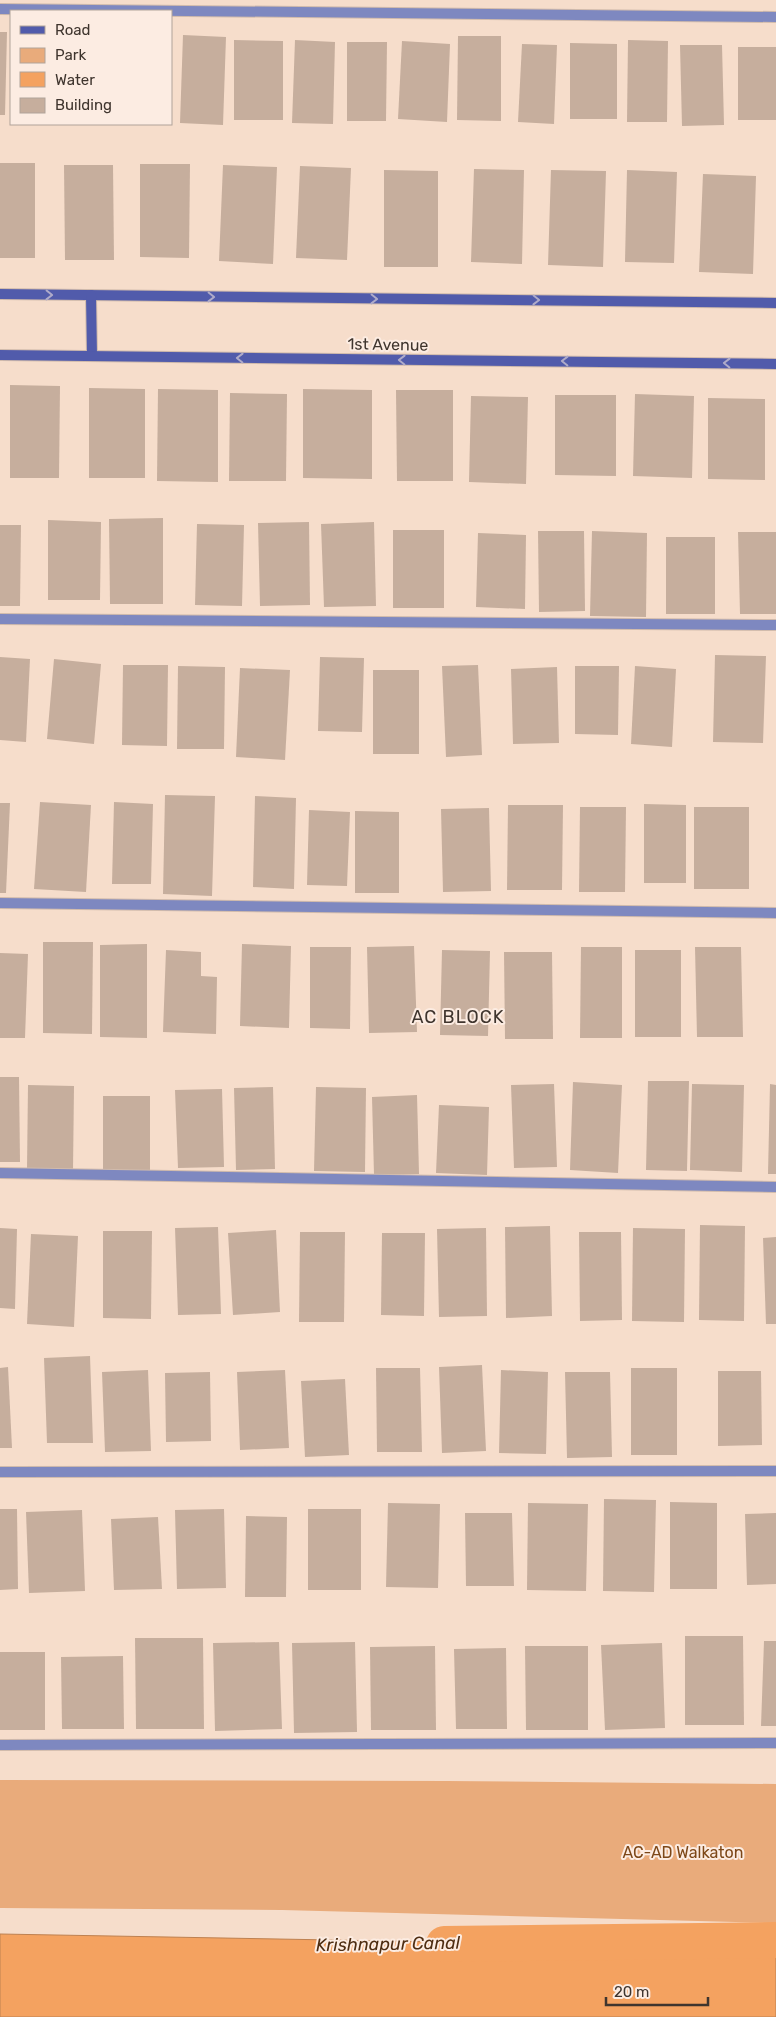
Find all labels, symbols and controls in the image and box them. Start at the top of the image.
legend [10,10,172,125]
text: Road [55,21,91,39]
text: Park [55,46,86,64]
text: Water [55,71,95,89]
text: Building [55,96,112,114]
one-way arrow [45,290,53,300]
one-way arrow [208,292,215,302]
one-way arrow [370,294,378,304]
one-way arrow [532,295,540,305]
street label: 1st Avenue [347,334,429,355]
one-way arrow [236,353,244,363]
one-way arrow [398,354,406,365]
one-way arrow [561,356,568,366]
one-way arrow [723,358,731,368]
district label: AC BLOCK [411,1006,505,1028]
park label: AC-AD Walkaton [623,1843,743,1862]
water label: Krishnapur Canal [316,1932,461,1956]
scale bar [606,1974,708,2006]
text: 20 m [614,1983,649,2001]

